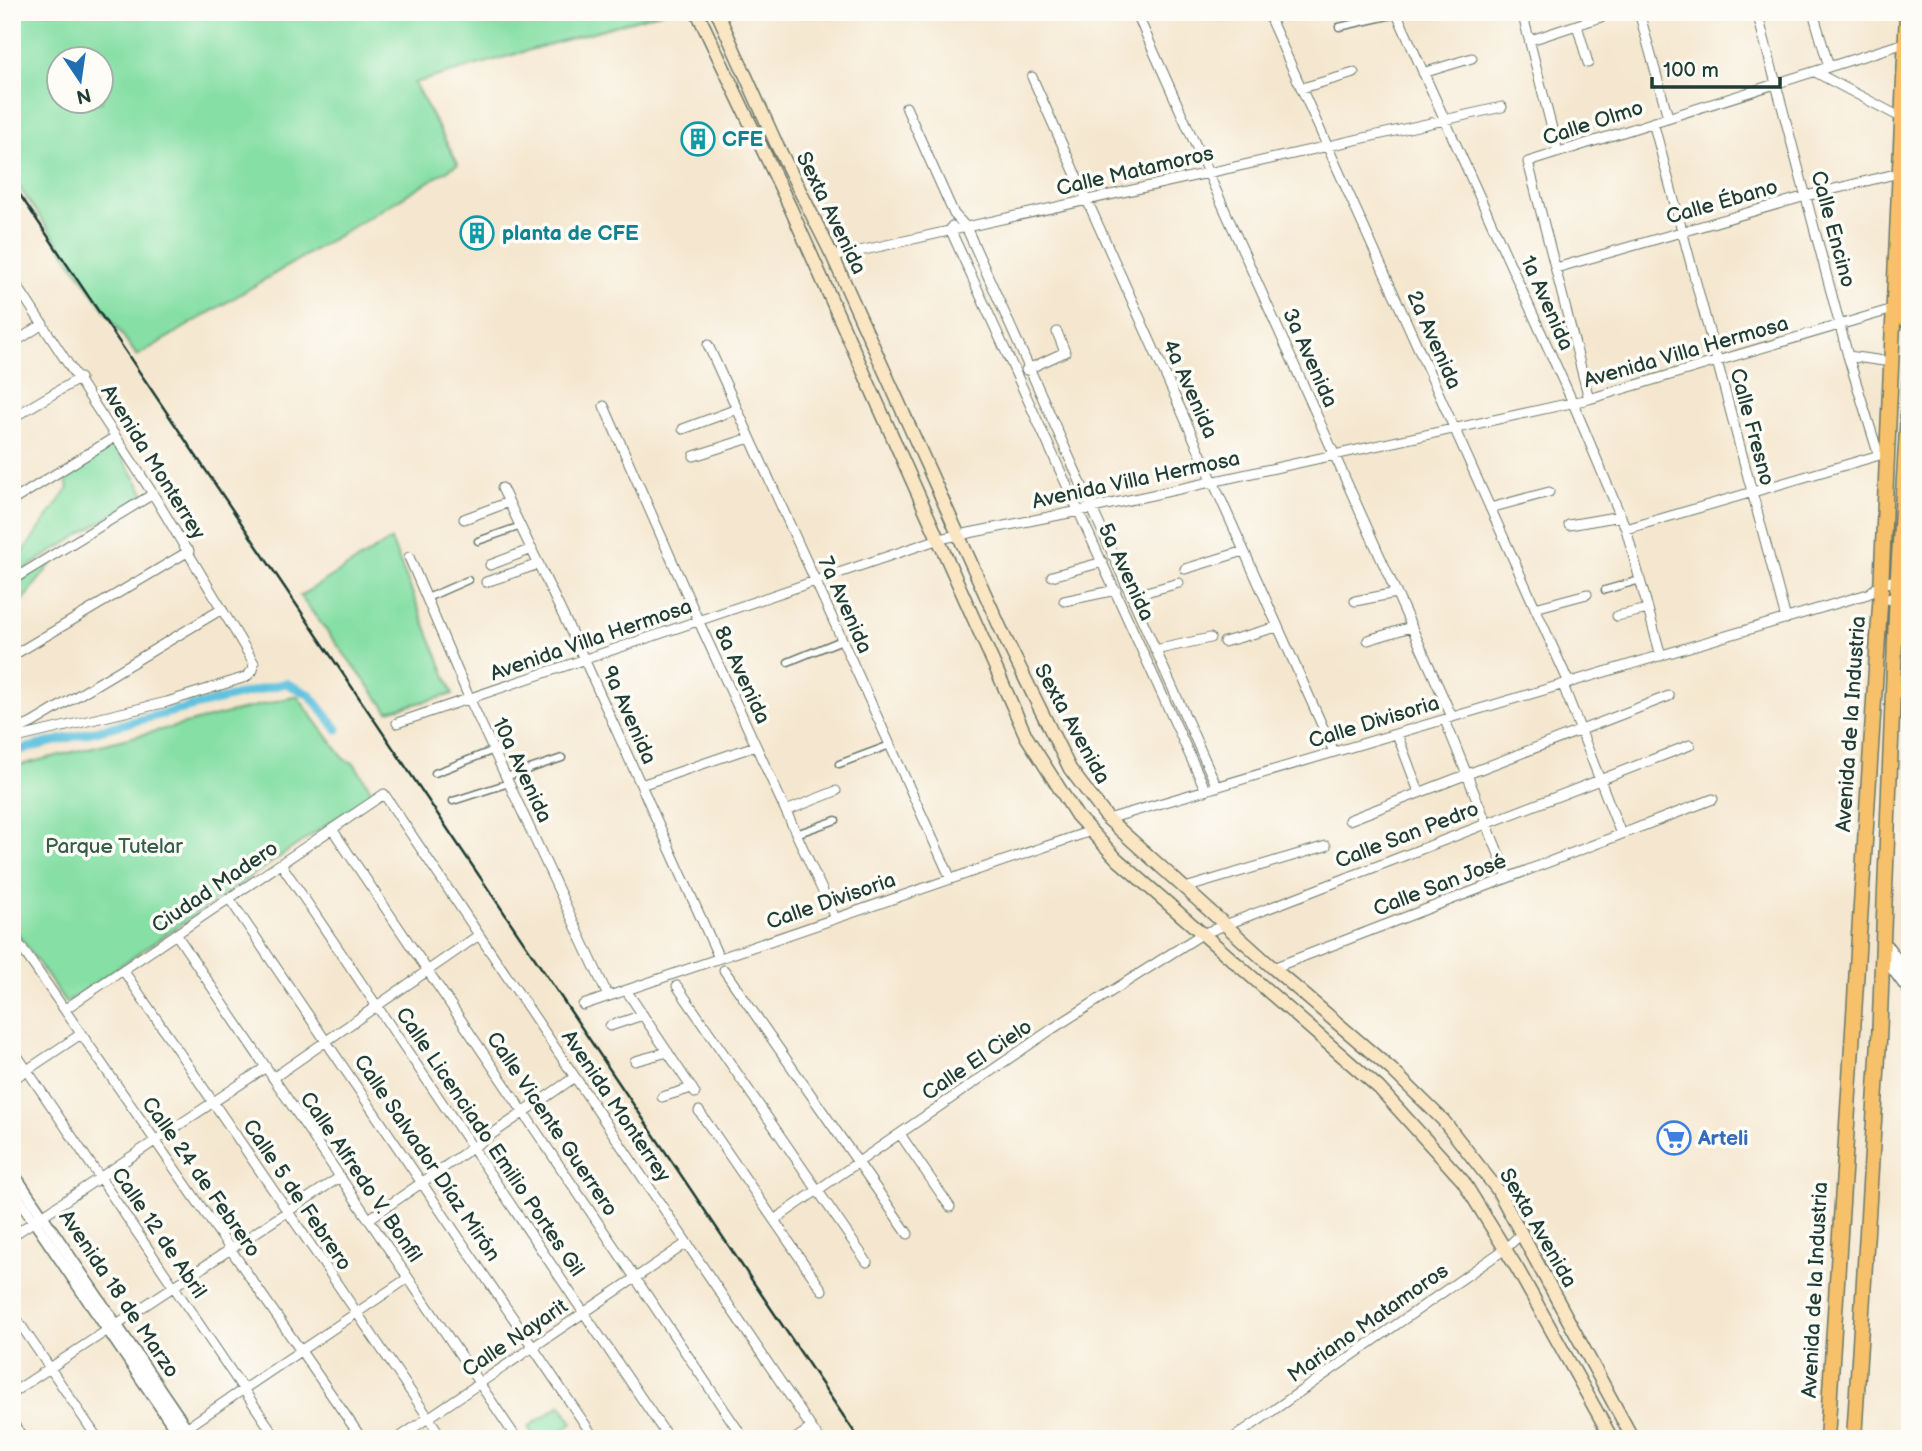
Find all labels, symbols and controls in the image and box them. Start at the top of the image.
north arrow [46,46,116,116]
scale bar [1652,46,1780,90]
text: 100 m [1663,58,1719,83]
text: N [74,82,93,108]
street label: Calle Olmo [1540,95,1646,151]
building icon: CFE [679,120,717,158]
place label: CFE [722,127,764,152]
street label: Calle Matamoros [1054,141,1216,201]
street label: Sexta Avenida [791,148,871,278]
street label: Calle Encino [1805,168,1861,290]
street label: Calle Ébano [1663,174,1781,230]
building icon: planta de CFE [458,214,496,252]
place label: planta de CFE [502,221,639,246]
street label: 1a Avenida [1515,252,1579,354]
street label: 2a Avenida [1401,287,1467,393]
street label: 3a Avenida [1277,305,1343,411]
street label: Avenida Villa Hermosa [1581,311,1791,393]
street label: 4a Avenida [1157,336,1223,442]
street label: Calle Fresno [1724,366,1780,488]
street label: Avenida Monterrey [95,380,211,544]
street label: Avenida Villa Hermosa [1030,446,1242,514]
street label: 5a Avenida [1093,519,1159,625]
street label: 7a Avenida [813,553,877,657]
street label: Avenida Villa Hermosa [487,594,695,686]
street label: Avenida de la Industria [1831,615,1871,833]
street label: 8a Avenida [708,622,776,728]
street label: Sexta Avenida [1029,660,1115,788]
street label: 9a Avenida [596,662,662,768]
street label: Calle Divisoria [1306,690,1442,754]
street label: 10a Avenida [487,713,557,827]
street label: Calle San Pedro [1332,796,1482,874]
park label: Parque Tutelar [45,834,183,859]
street label: Ciudad Madero [147,836,283,938]
street label: Calle San José [1370,848,1510,922]
street label: Calle Divisoria [763,867,899,935]
street label: Calle Licenciado Emilio Portes Gil [390,1003,590,1281]
street label: Calle El Cielo [917,1014,1037,1106]
street label: Avenida Monterrey [556,1025,676,1187]
street label: Calle Vicente Guerrero [481,1027,623,1221]
street label: Calle Salvador Díaz Mirón [348,1050,506,1266]
street label: Calle Alfredo V. Bonfil [295,1087,427,1267]
street label: Calle 24 de Febrero [136,1092,266,1262]
street label: Calle 5 de Febrero [237,1115,357,1275]
supermarket icon: Arteli [1655,1119,1693,1157]
place label: Arteli [1697,1126,1748,1151]
street label: Calle 12 de Abril [106,1163,212,1303]
street label: Sexta Avenida [1494,1164,1582,1292]
street label: Avenida de la Industria [1797,1181,1833,1399]
street label: Avenida 18 de Marzo [54,1205,184,1383]
street label: Mariano Matamoros [1283,1258,1453,1388]
street label: Calle Nayarit [458,1293,573,1382]

